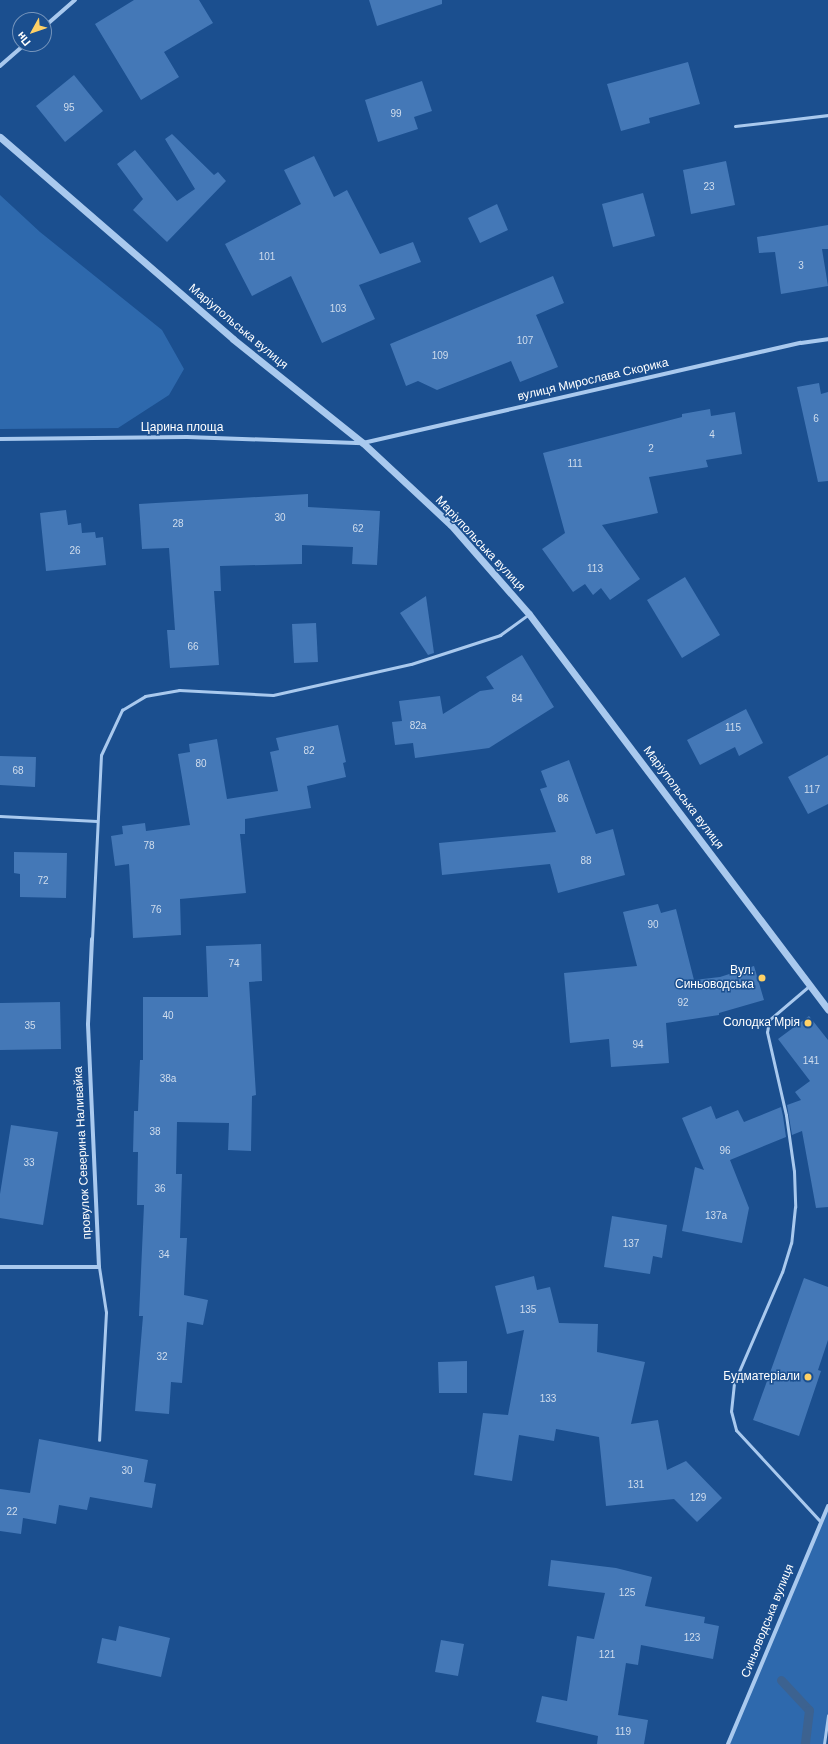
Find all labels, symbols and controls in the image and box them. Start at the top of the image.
north arrow [12,12,52,52]
text: Пн [14,30,33,49]
house number: 95 [63,102,75,114]
house number: 99 [390,108,402,120]
house number: 23 [703,181,715,193]
house number: 101 [259,251,275,263]
house number: 3 [798,260,804,272]
street label: Маріупольська вулиця [185,281,291,373]
house number: 103 [330,303,346,315]
house number: 107 [517,335,533,347]
house number: 109 [432,350,448,362]
street label: вулиця Мирослава Скорика [516,356,670,404]
house number: 6 [813,413,819,425]
street label: Царина площа [141,421,223,435]
house number: 4 [709,429,715,441]
house number: 2 [648,443,654,455]
house number: 111 [567,458,583,470]
street label: Маріупольська вулиця [432,493,528,595]
house number: 30 [274,512,286,524]
house number: 28 [172,518,184,530]
house number: 62 [352,523,364,535]
house number: 26 [69,545,81,557]
house number: 113 [587,563,603,575]
house number: 66 [187,641,199,653]
house number: 84 [511,693,523,705]
house number: 82а [410,720,426,732]
house number: 115 [725,722,741,734]
street label: Маріупольська вулиця [640,744,726,852]
house number: 82 [303,745,315,757]
house number: 80 [195,758,207,770]
house number: 68 [12,765,24,777]
house number: 117 [804,784,820,796]
house number: 86 [557,793,569,805]
house number: 78 [143,840,155,852]
house number: 88 [580,855,592,867]
house number: 72 [37,875,49,887]
house number: 76 [150,904,162,916]
house number: 90 [647,919,659,931]
house number: 74 [228,958,240,970]
place label: Вул. Синьоводська [675,964,754,992]
marker: Вул. Синьоводська [757,973,767,983]
house number: 92 [677,997,689,1009]
house number: 40 [162,1010,174,1022]
place label: Солодка Мрія [723,1016,800,1030]
marker: Солодка Мрія [803,1018,813,1028]
house number: 35 [24,1020,36,1032]
house number: 94 [632,1039,644,1051]
house number: 141 [803,1055,819,1067]
street label: провулок Северина Наливайка [71,1066,95,1240]
house number: 38а [160,1073,176,1085]
house number: 38 [149,1126,161,1138]
house number: 96 [719,1145,731,1157]
house number: 33 [23,1157,35,1169]
house number: 36 [154,1183,166,1195]
house number: 137а [705,1210,727,1222]
house number: 137 [623,1238,639,1250]
house number: 34 [158,1249,170,1261]
house number: 135 [520,1304,536,1316]
house number: 32 [156,1351,168,1363]
place label: Будматеріали [723,1370,800,1384]
marker: Будматеріали [803,1372,813,1382]
house number: 133 [540,1393,556,1405]
house number: 30 [121,1465,133,1477]
house number: 131 [628,1479,644,1491]
house number: 129 [690,1492,706,1504]
house number: 22 [6,1506,18,1518]
street label: Синьоводська вулиця [739,1562,797,1680]
house number: 125 [619,1587,635,1599]
house number: 123 [684,1632,700,1644]
house number: 121 [599,1649,615,1661]
house number: 119 [615,1726,631,1738]

